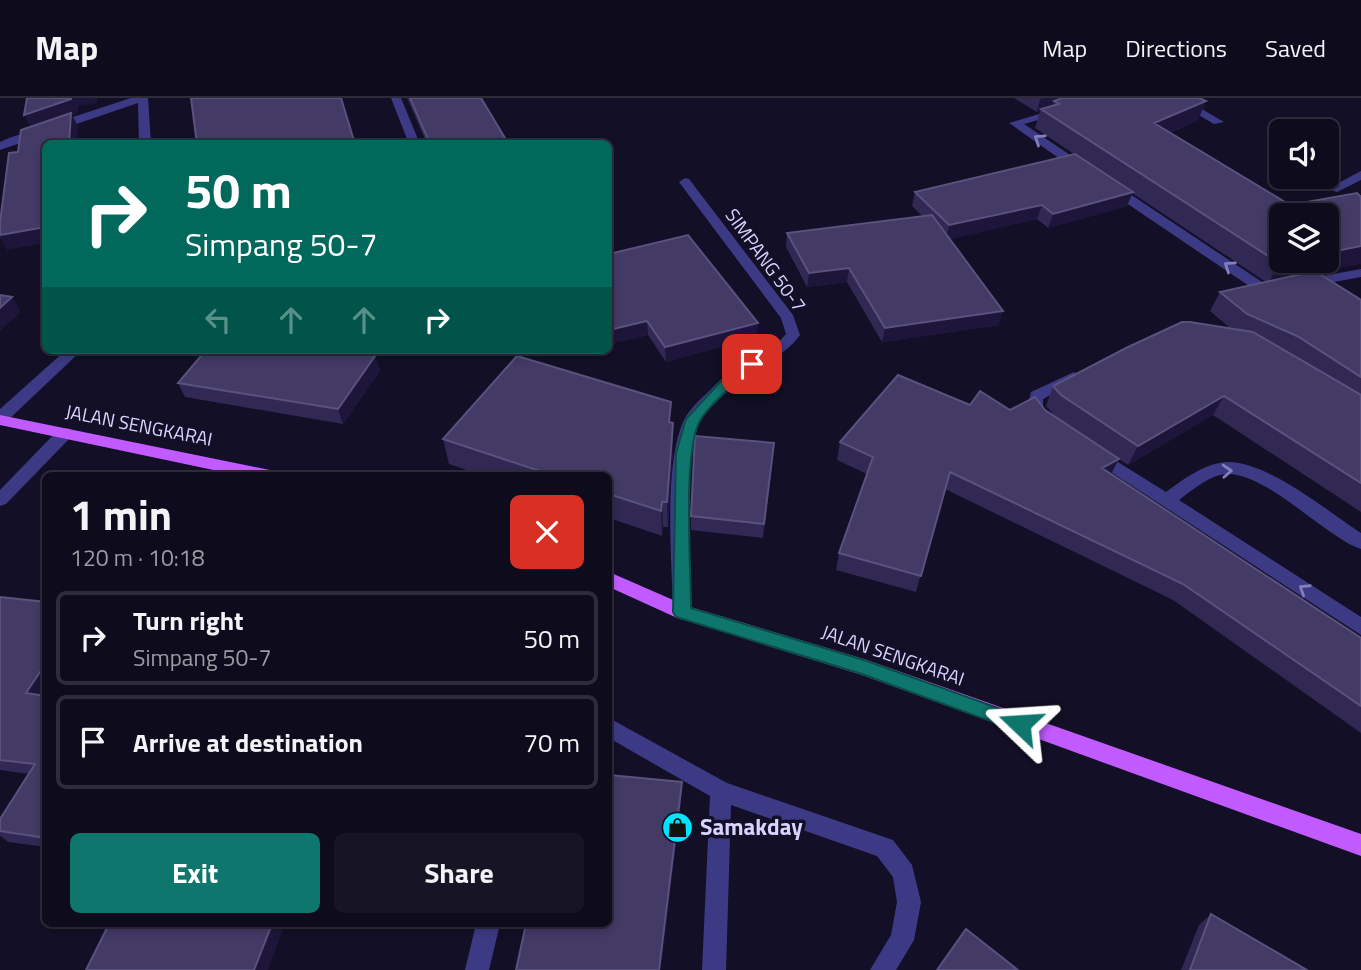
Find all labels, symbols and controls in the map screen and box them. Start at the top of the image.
text: Map [35,23,98,73]
text: Map [1042,30,1087,66]
text: Directions [1125,30,1227,66]
text: Saved [1265,30,1326,66]
map controls [1269,119,1339,273]
button: sound [1269,119,1339,189]
one-way arrow [1034,135,1047,148]
text: 50 m [185,152,292,227]
icon: right [70,168,161,259]
street label: SIMPANG 50-7 [719,202,814,318]
button: layers [1269,203,1339,273]
text: Simpang 50-7 [185,220,377,268]
one-way arrow [1223,261,1236,274]
icon: left [199,301,237,339]
icon: ahead [272,301,310,339]
icon: ahead [345,301,383,339]
icon: right [418,301,456,339]
pin [722,334,782,394]
icon: arrive [733,345,771,383]
street label: JALAN SENGKARAI [63,396,215,453]
one-way arrow [1221,464,1232,479]
text: 1 min [70,482,172,546]
button: close [510,495,584,569]
text: 120 m · 10:18 [70,540,205,575]
one-way arrow [1299,585,1312,597]
text: Turn right [133,601,244,640]
street label: JALAN SENGKARAI [818,617,968,693]
icon: right [74,619,112,657]
text: 50 m [523,619,580,658]
text: Simpang 50-7 [133,640,271,675]
position arrow [983,687,1057,761]
icon: arrive [74,723,112,761]
text: Arrive at destination [133,723,363,762]
text: 70 m [523,723,580,762]
place label: Samakday [700,809,803,844]
shop icon: Samakday [660,810,694,844]
button: Exit [70,833,320,913]
button: Share [334,833,584,913]

